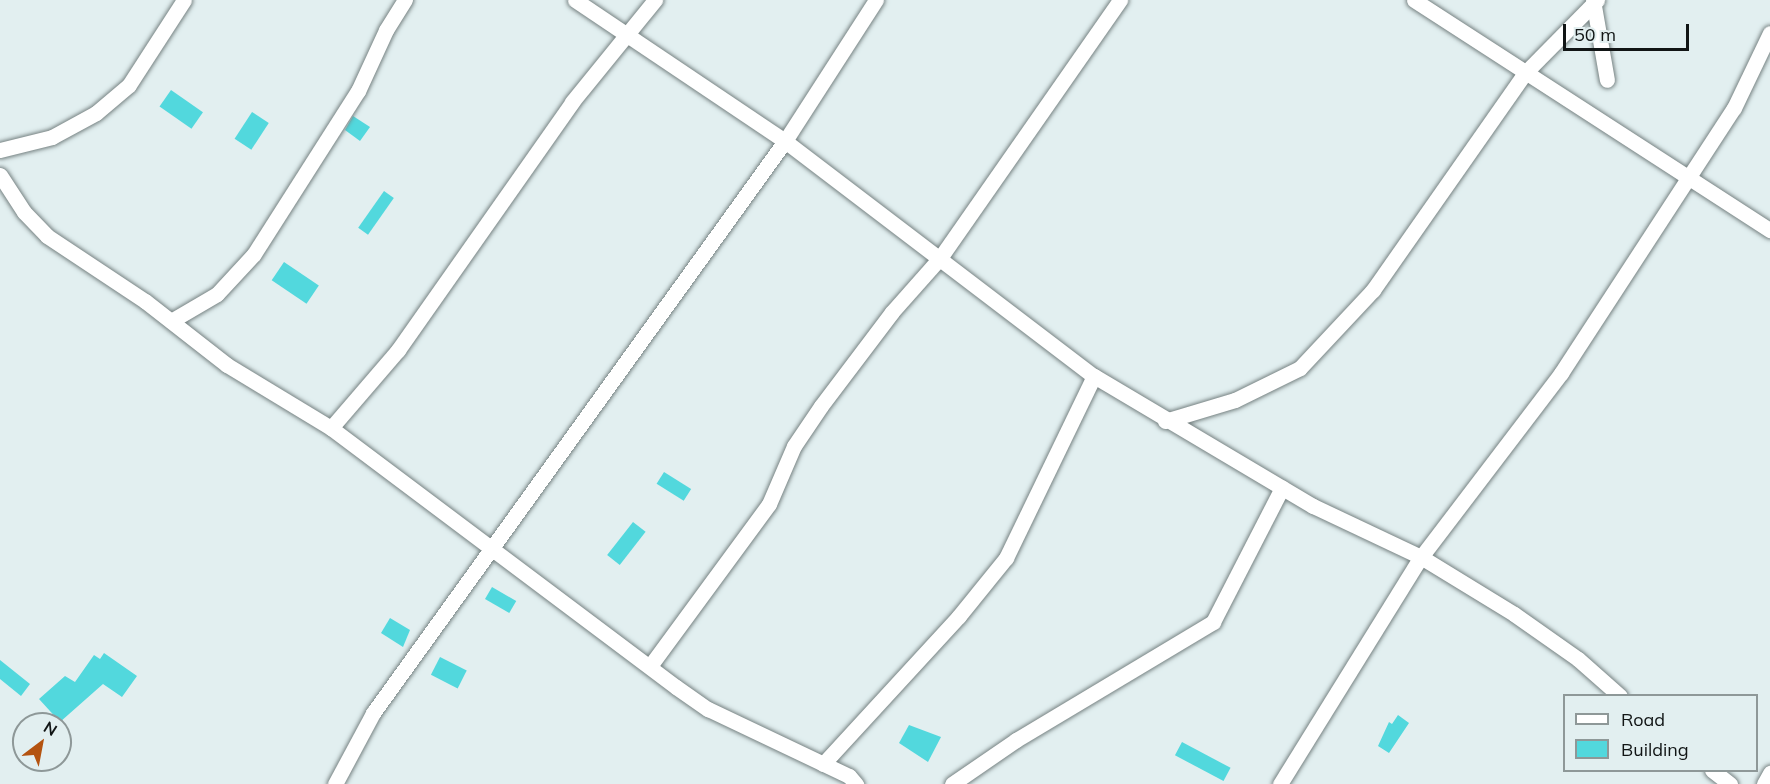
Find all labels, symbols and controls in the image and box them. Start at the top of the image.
scale bar [1566,12,1692,50]
text: 50 m [1574,23,1616,46]
legend [1563,694,1758,772]
text: Road [1621,708,1665,731]
north arrow [12,712,72,772]
text: N [40,717,61,740]
text: Building [1621,738,1689,761]

